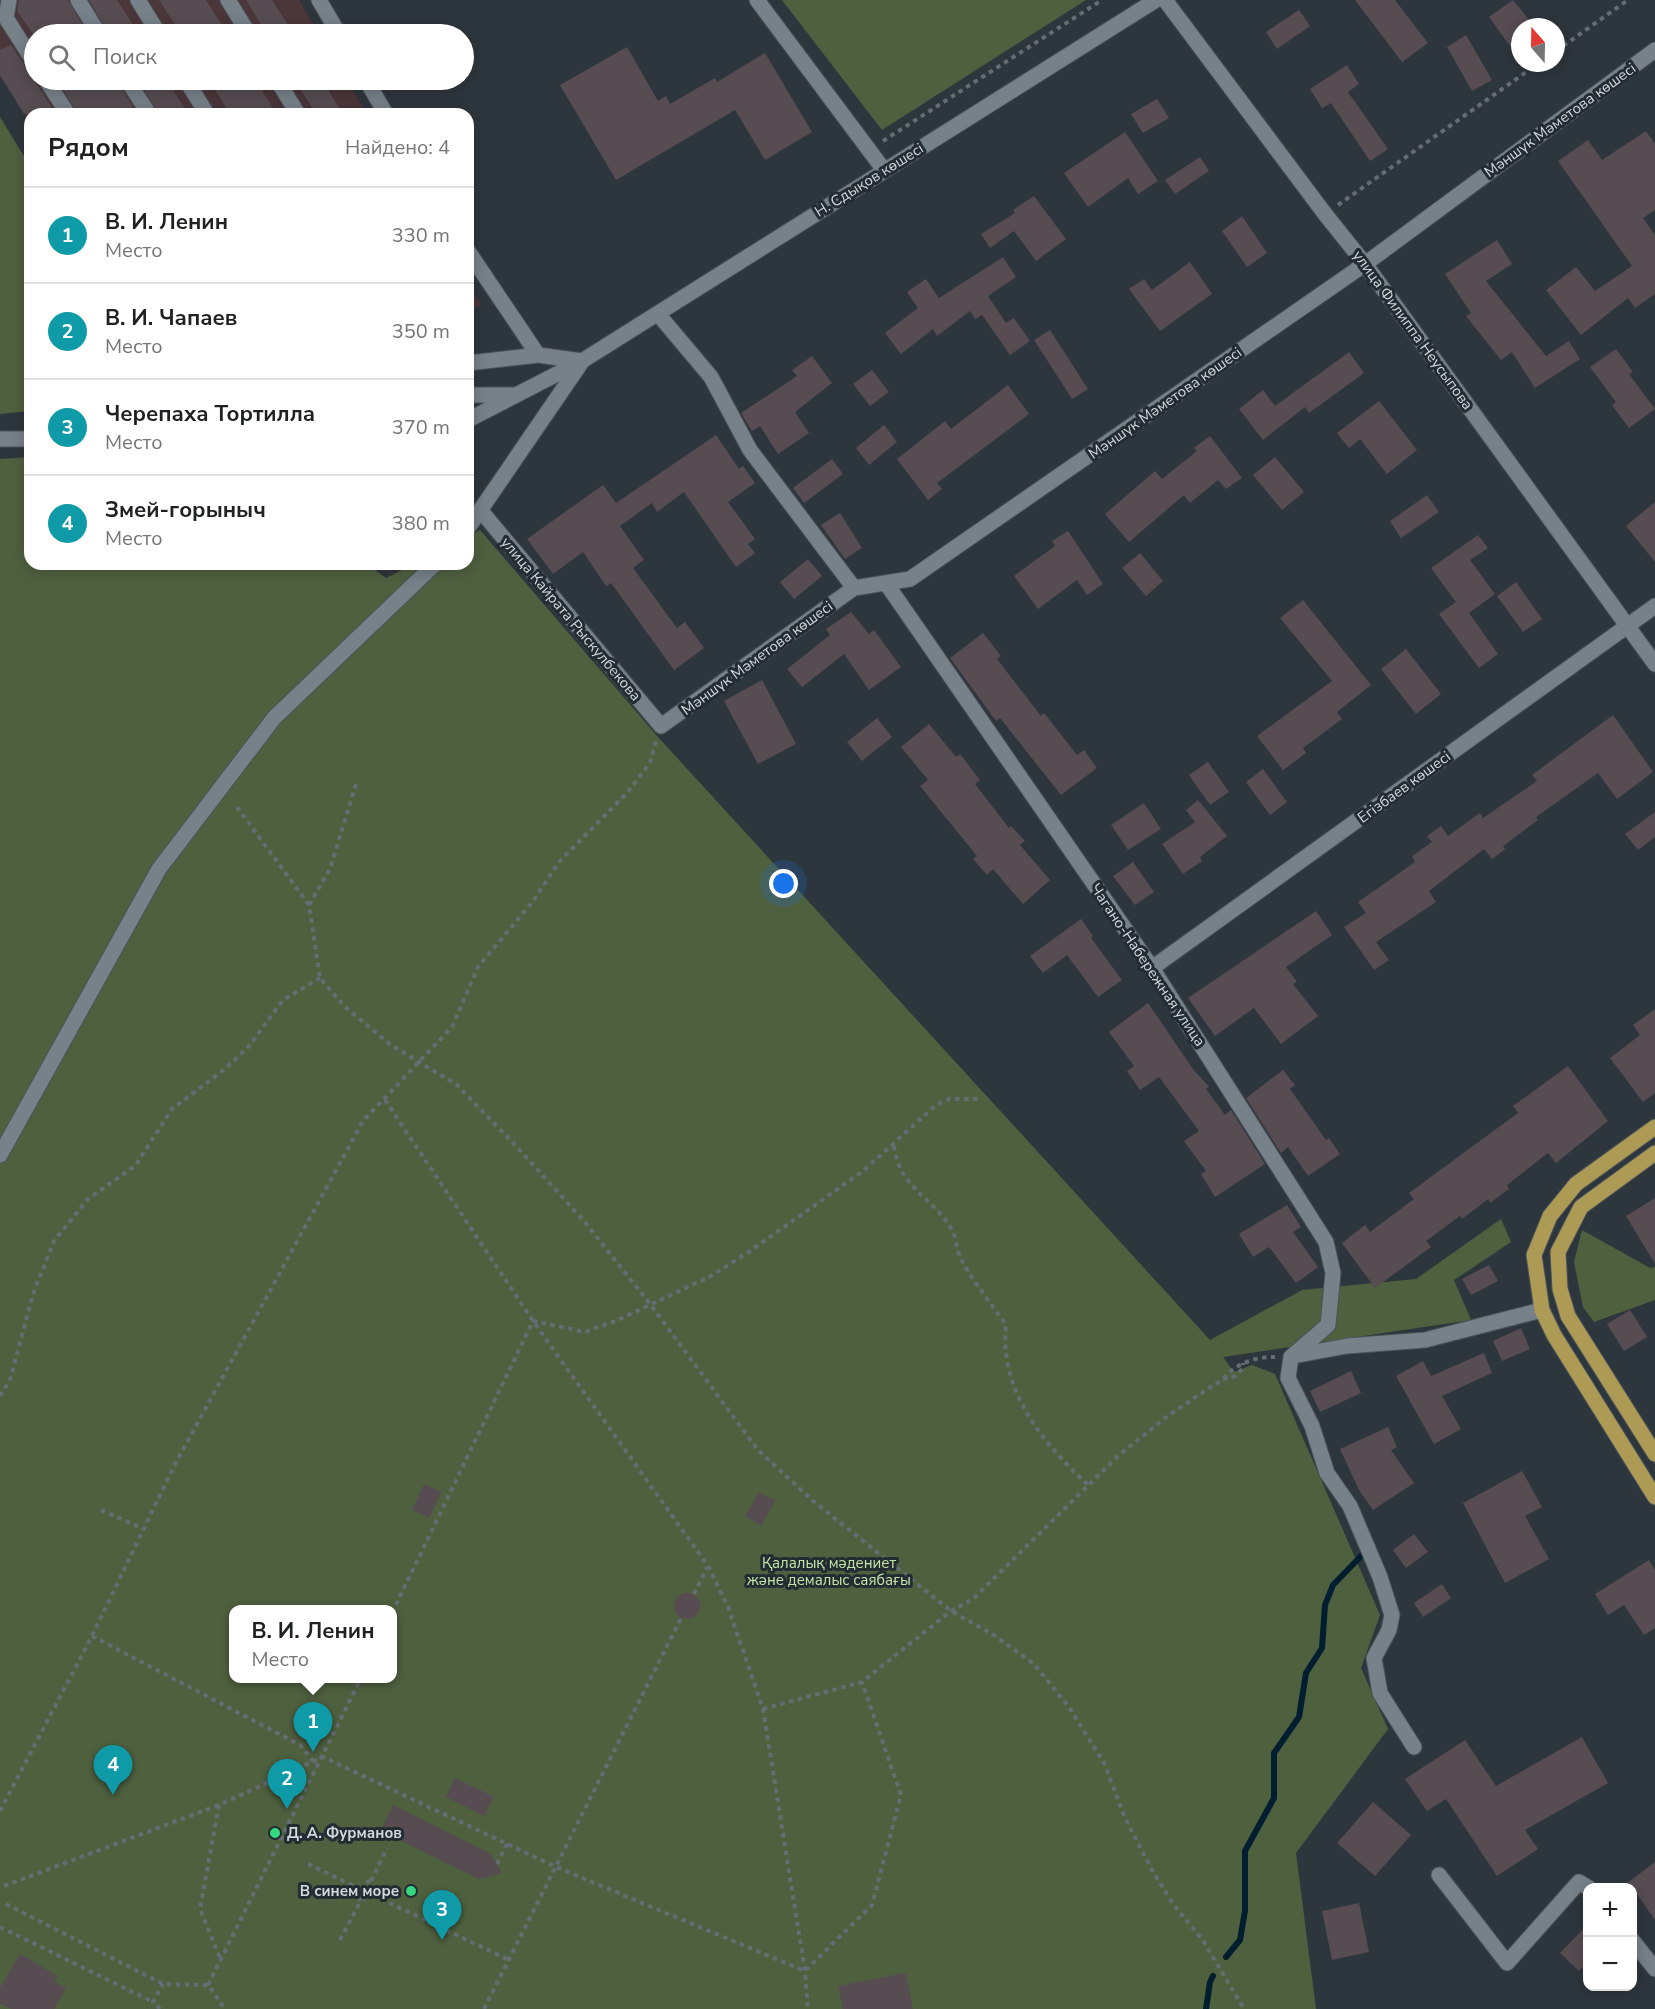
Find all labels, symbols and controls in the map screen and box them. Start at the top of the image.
north arrow [1511,18,1565,72]
search box [24,24,474,90]
icon: search [45,41,78,74]
text: Поиск [93,42,157,72]
street label: Мәншүк Мәметова көшесі [1480,58,1640,182]
text: Рядом [48,130,129,165]
text: Найдено: 4 [345,134,450,161]
street label: Н. Сдықов көшесі [811,138,927,222]
text: В. И. Ленин [105,207,228,237]
text: 1 [62,222,74,249]
text: 330 m [392,222,450,249]
text: Место [105,237,163,264]
street label: улица Филиппа Неусыпова [1348,246,1478,414]
text: В. И. Чапаев [105,303,237,333]
text: 2 [62,318,74,345]
text: 350 m [392,318,450,345]
text: Место [105,333,163,360]
street label: Мәншүк Мәметова көшесі [1084,342,1246,464]
text: Черепаха Тортилла [105,399,315,429]
text: 3 [62,414,74,441]
text: 370 m [392,414,450,441]
text: Место [105,429,163,456]
text: Змей-горыныч [105,495,266,525]
text: 4 [62,510,74,537]
text: 380 m [392,510,450,537]
text: Место [105,525,163,552]
street label: улица Кайрата Рыскулбекова [496,533,646,705]
street label: Мәншүк Мәметова көшесі [677,596,837,720]
street label: Егізбаев көшесі [1353,746,1455,828]
your location [769,869,798,898]
street label: Чагано-Набережная улица [1086,880,1210,1050]
park label: Қалалық мәдениет және демалыс саябағы [747,1553,911,1590]
popup [229,1605,397,1683]
text: В. И. Ленин [251,1616,375,1646]
text: Место [251,1646,309,1673]
pin: 1 [294,1702,332,1752]
pin: 4 [94,1746,132,1795]
pin: 2 [268,1760,306,1809]
place label: Д. А. Фурманов [287,1823,402,1843]
marker: Д. А. Фурманов [268,1826,282,1840]
place label: В синем море [300,1881,399,1901]
map controls [1583,1883,1637,1991]
button: + [1583,1883,1637,1937]
marker: В синем море [404,1884,418,1898]
pin: 3 [422,1890,462,1940]
button: − [1583,1937,1637,1991]

